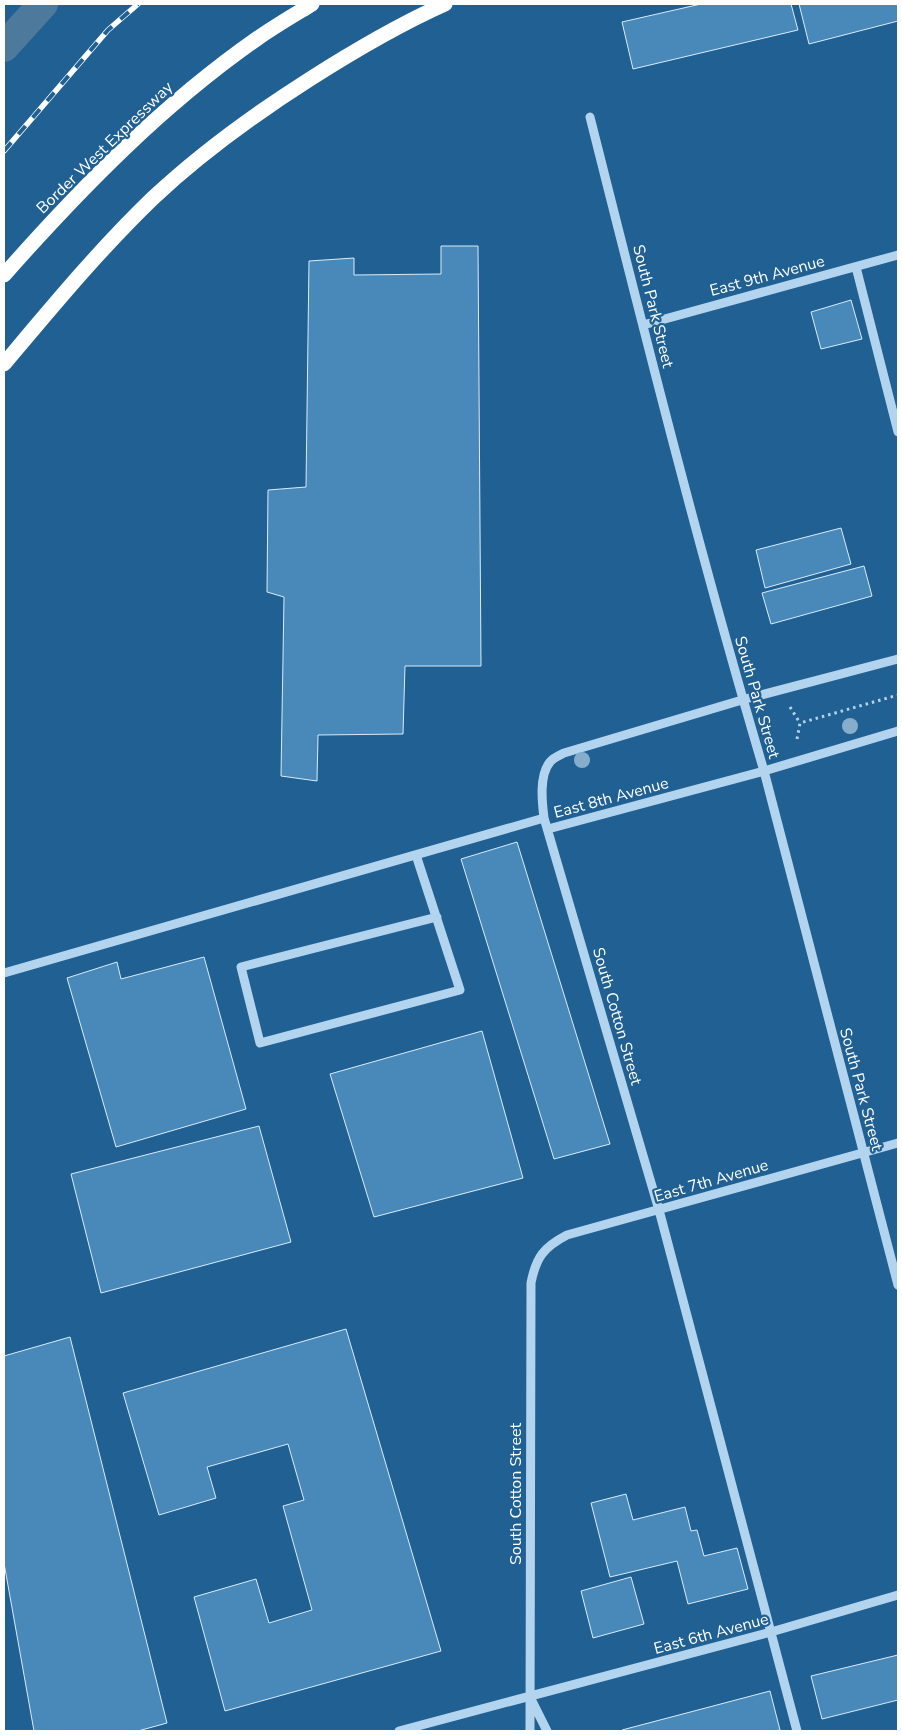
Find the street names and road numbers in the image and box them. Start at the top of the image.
street label: Border West Expressway [32,76,178,219]
street label: South Park Street [627,242,679,371]
street label: East 9th Avenue [707,250,827,302]
street label: South Park Street [729,634,785,761]
street label: East 8th Avenue [551,772,671,824]
street label: South Cotton Street [587,945,647,1088]
street label: South Park Street [834,1025,888,1153]
street label: East 7th Avenue [652,1154,771,1208]
street label: South Cotton Street [505,1423,527,1565]
street label: East 6th Avenue [651,1608,771,1660]

